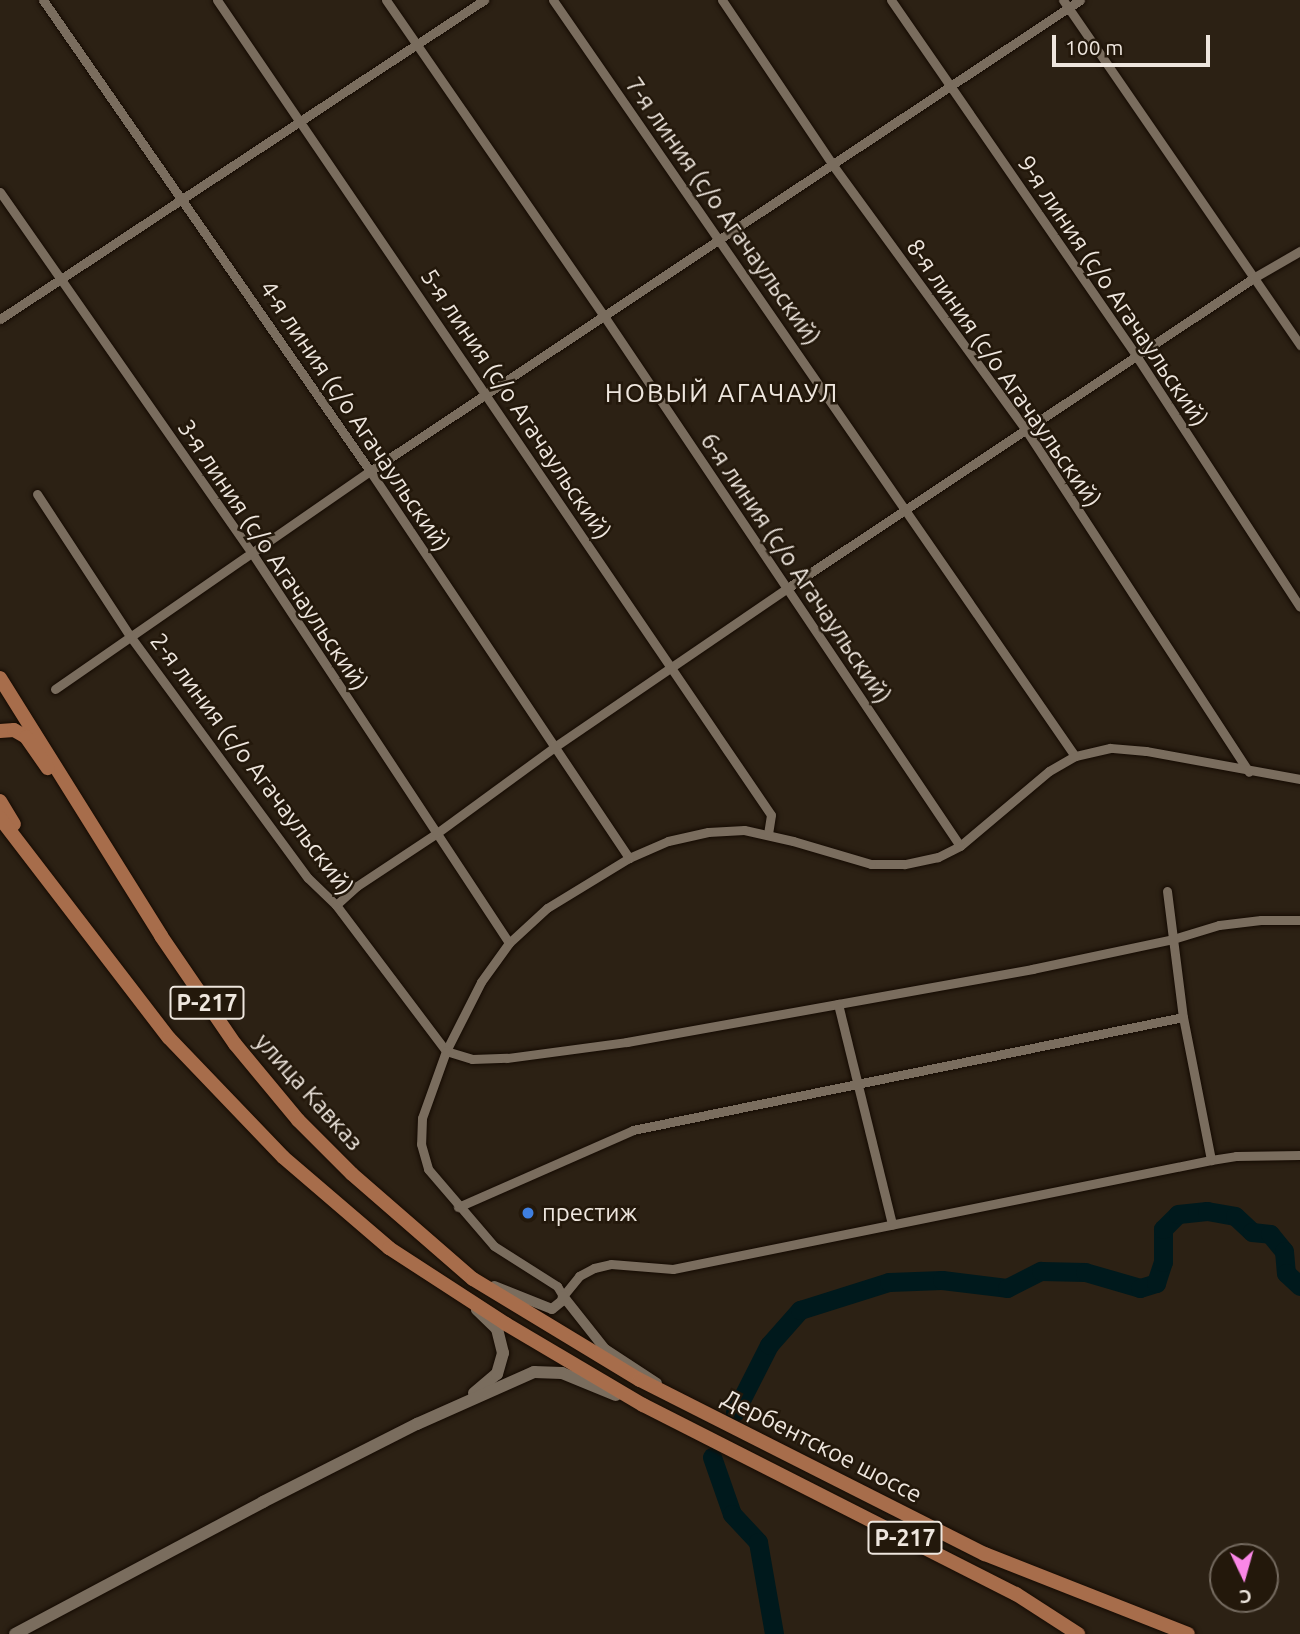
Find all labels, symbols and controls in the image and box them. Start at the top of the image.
scale bar [1055,21,1212,65]
text: 100 m [1065,35,1123,59]
street label: 7-я линия (с/о Агачаульский) [619,72,827,350]
street label: 9-я линия (с/о Агачаульский) [1012,150,1214,432]
street label: 8-я линия (с/о Агачаульский) [900,234,1108,512]
street label: 5-я линия (с/о Агачаульский) [415,263,617,545]
street label: 4-я линия (с/о Агачаульский) [254,275,456,557]
district label: НОВЫЙ АГАЧАУЛ [606,377,838,409]
street label: 3-я линия (с/о Агачаульский) [172,414,374,696]
street label: 6-я линия (с/о Агачаульский) [695,427,897,709]
street label: 2-я линия (с/о Агачаульский) [144,627,360,901]
road number: Р-217 [168,984,246,1022]
street label: улица Кавказ [249,1028,369,1156]
place label: престиж [542,1199,637,1227]
marker: престиж [520,1205,536,1221]
street label: Дербентское шоссе [717,1383,927,1509]
road number: Р-217 [866,1518,944,1558]
north arrow [1209,1543,1279,1613]
text: С [1239,1585,1253,1608]

